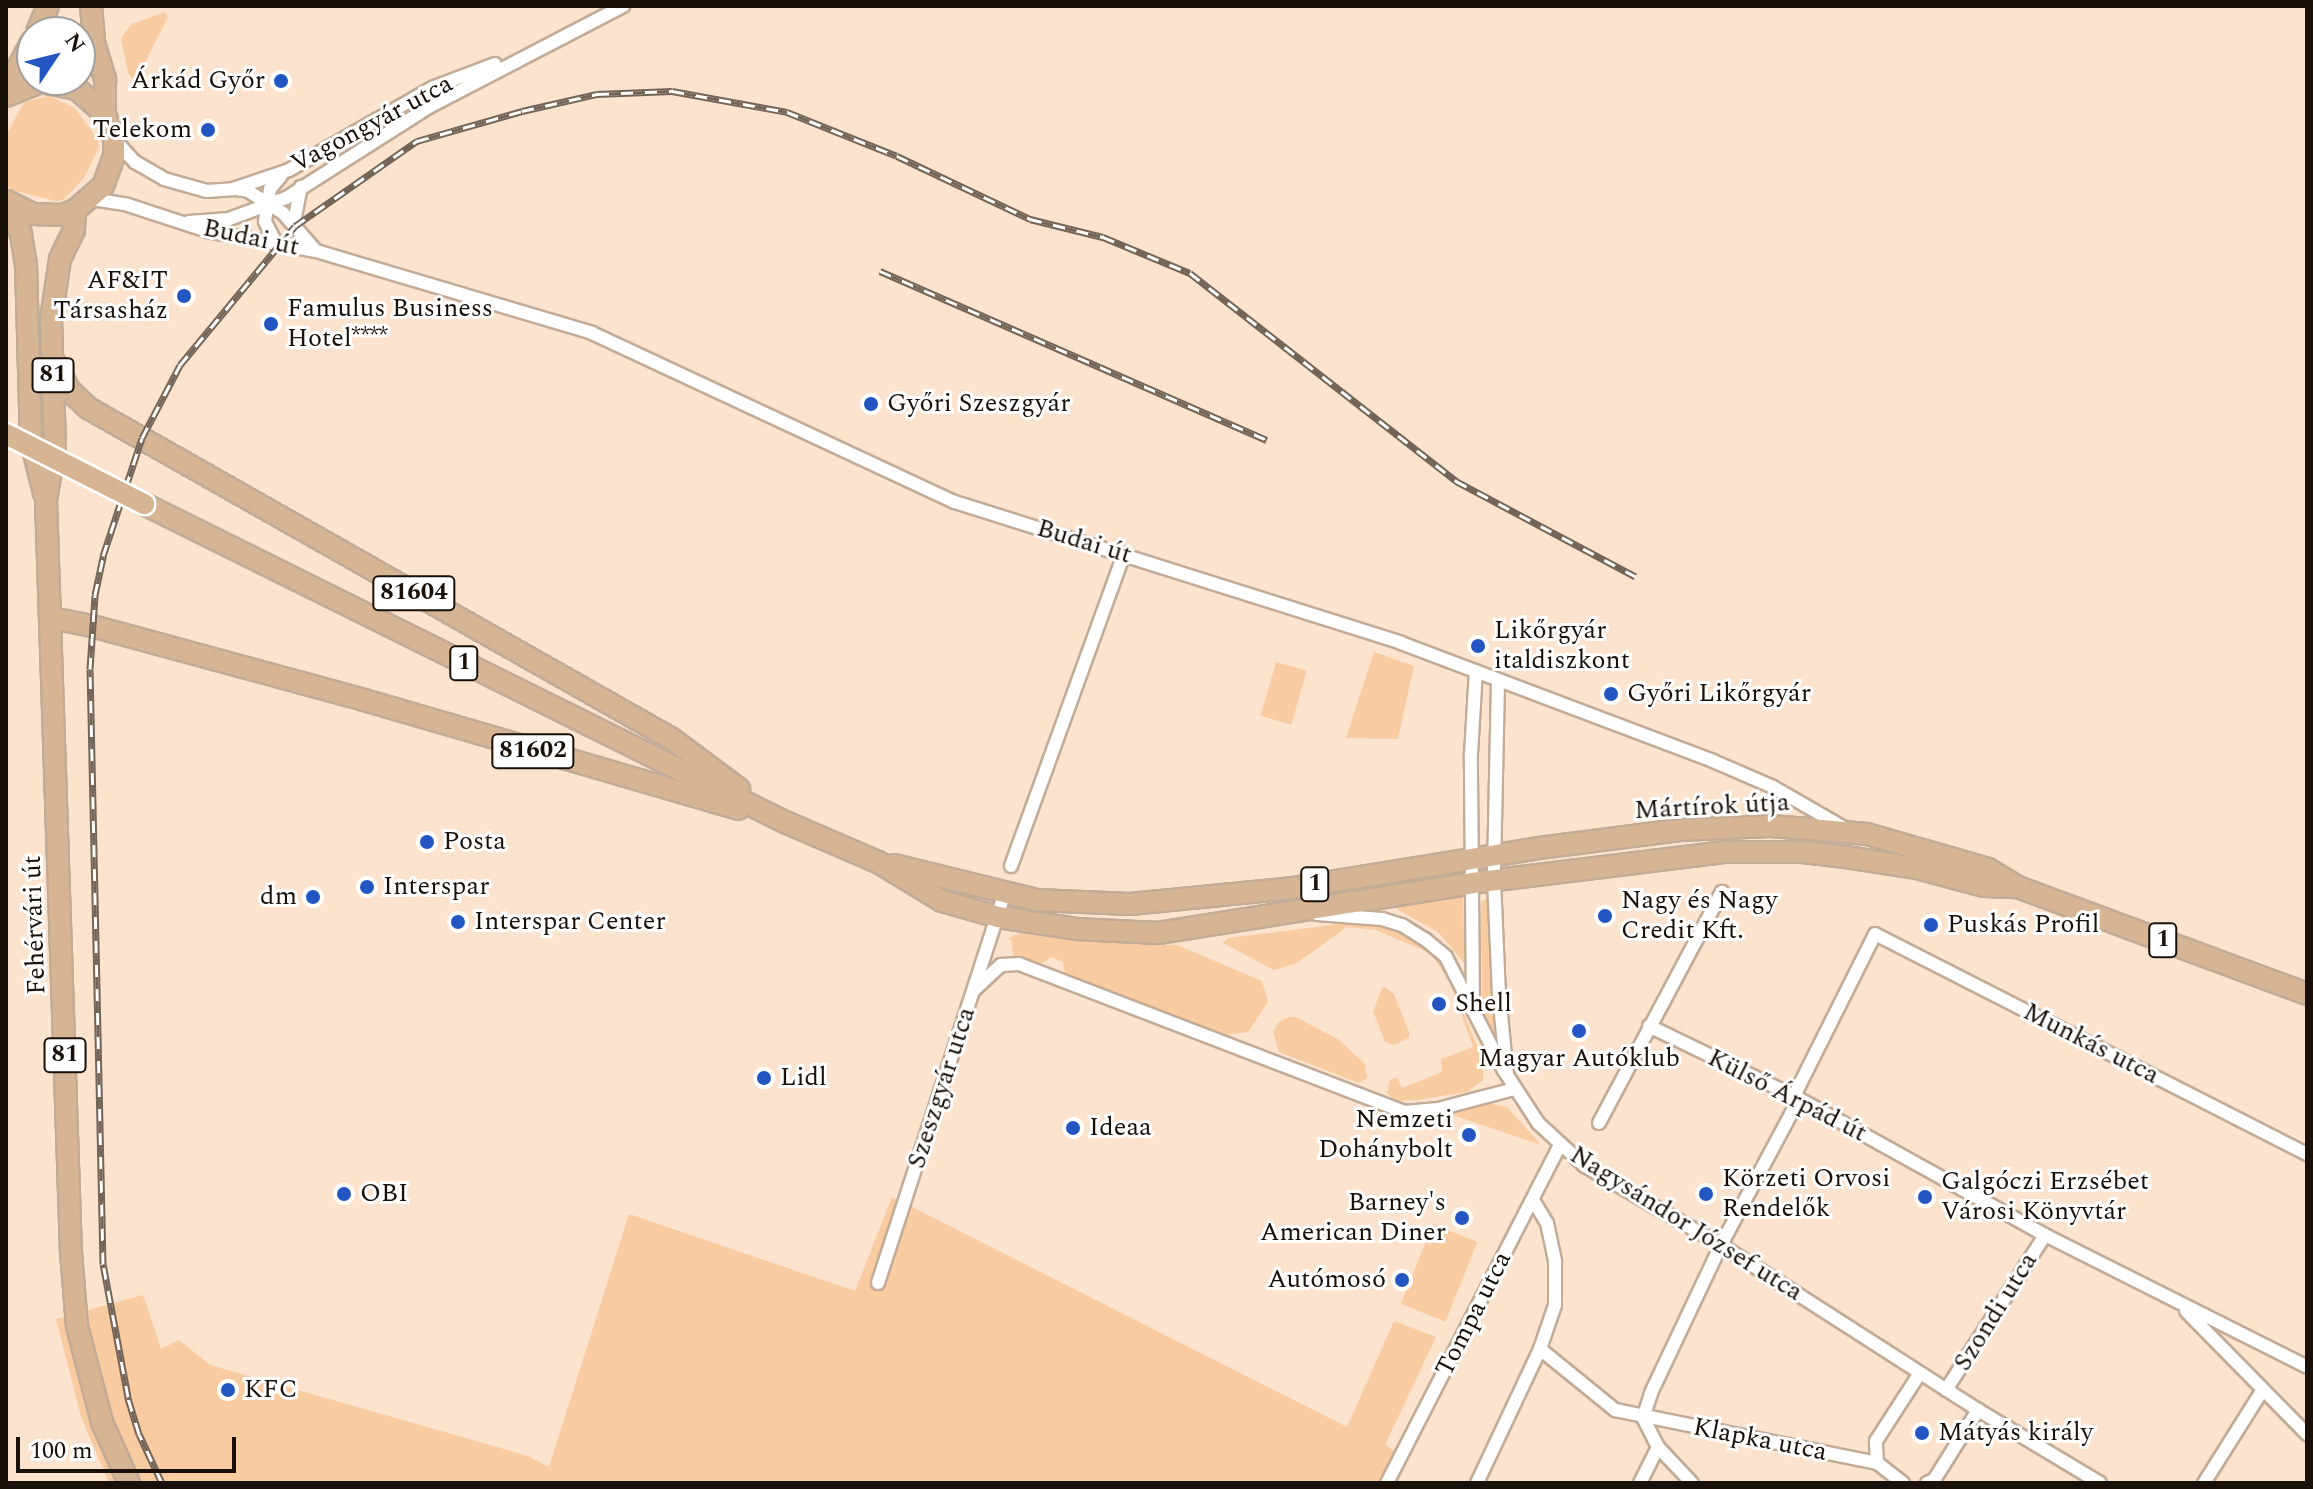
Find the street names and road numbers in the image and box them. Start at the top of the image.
street label: Vagongyár utca [286,68,458,180]
street label: Budai út [200,213,302,263]
road number: 81 [31,355,75,395]
street label: Budai út [1033,513,1135,571]
road number: 81604 [372,573,456,613]
road number: 1 [448,643,480,683]
road number: 81602 [491,731,575,771]
street label: Mártírok útja [1634,787,1790,827]
street label: Fehérvári út [17,855,53,995]
road number: 1 [1299,864,1331,904]
road number: 1 [2147,920,2179,960]
street label: Munkás utca [2018,996,2164,1092]
street label: Szeszgyár utca [901,1003,983,1173]
road number: 81 [43,1035,87,1075]
street label: Külső Árpád út [1702,1043,1872,1149]
street label: Nagysándor József utca [1564,1140,1808,1308]
street label: Tompa utca [1429,1246,1519,1382]
street label: Szondi utca [1947,1247,2045,1377]
street label: Klapka utca [1690,1412,1830,1468]

